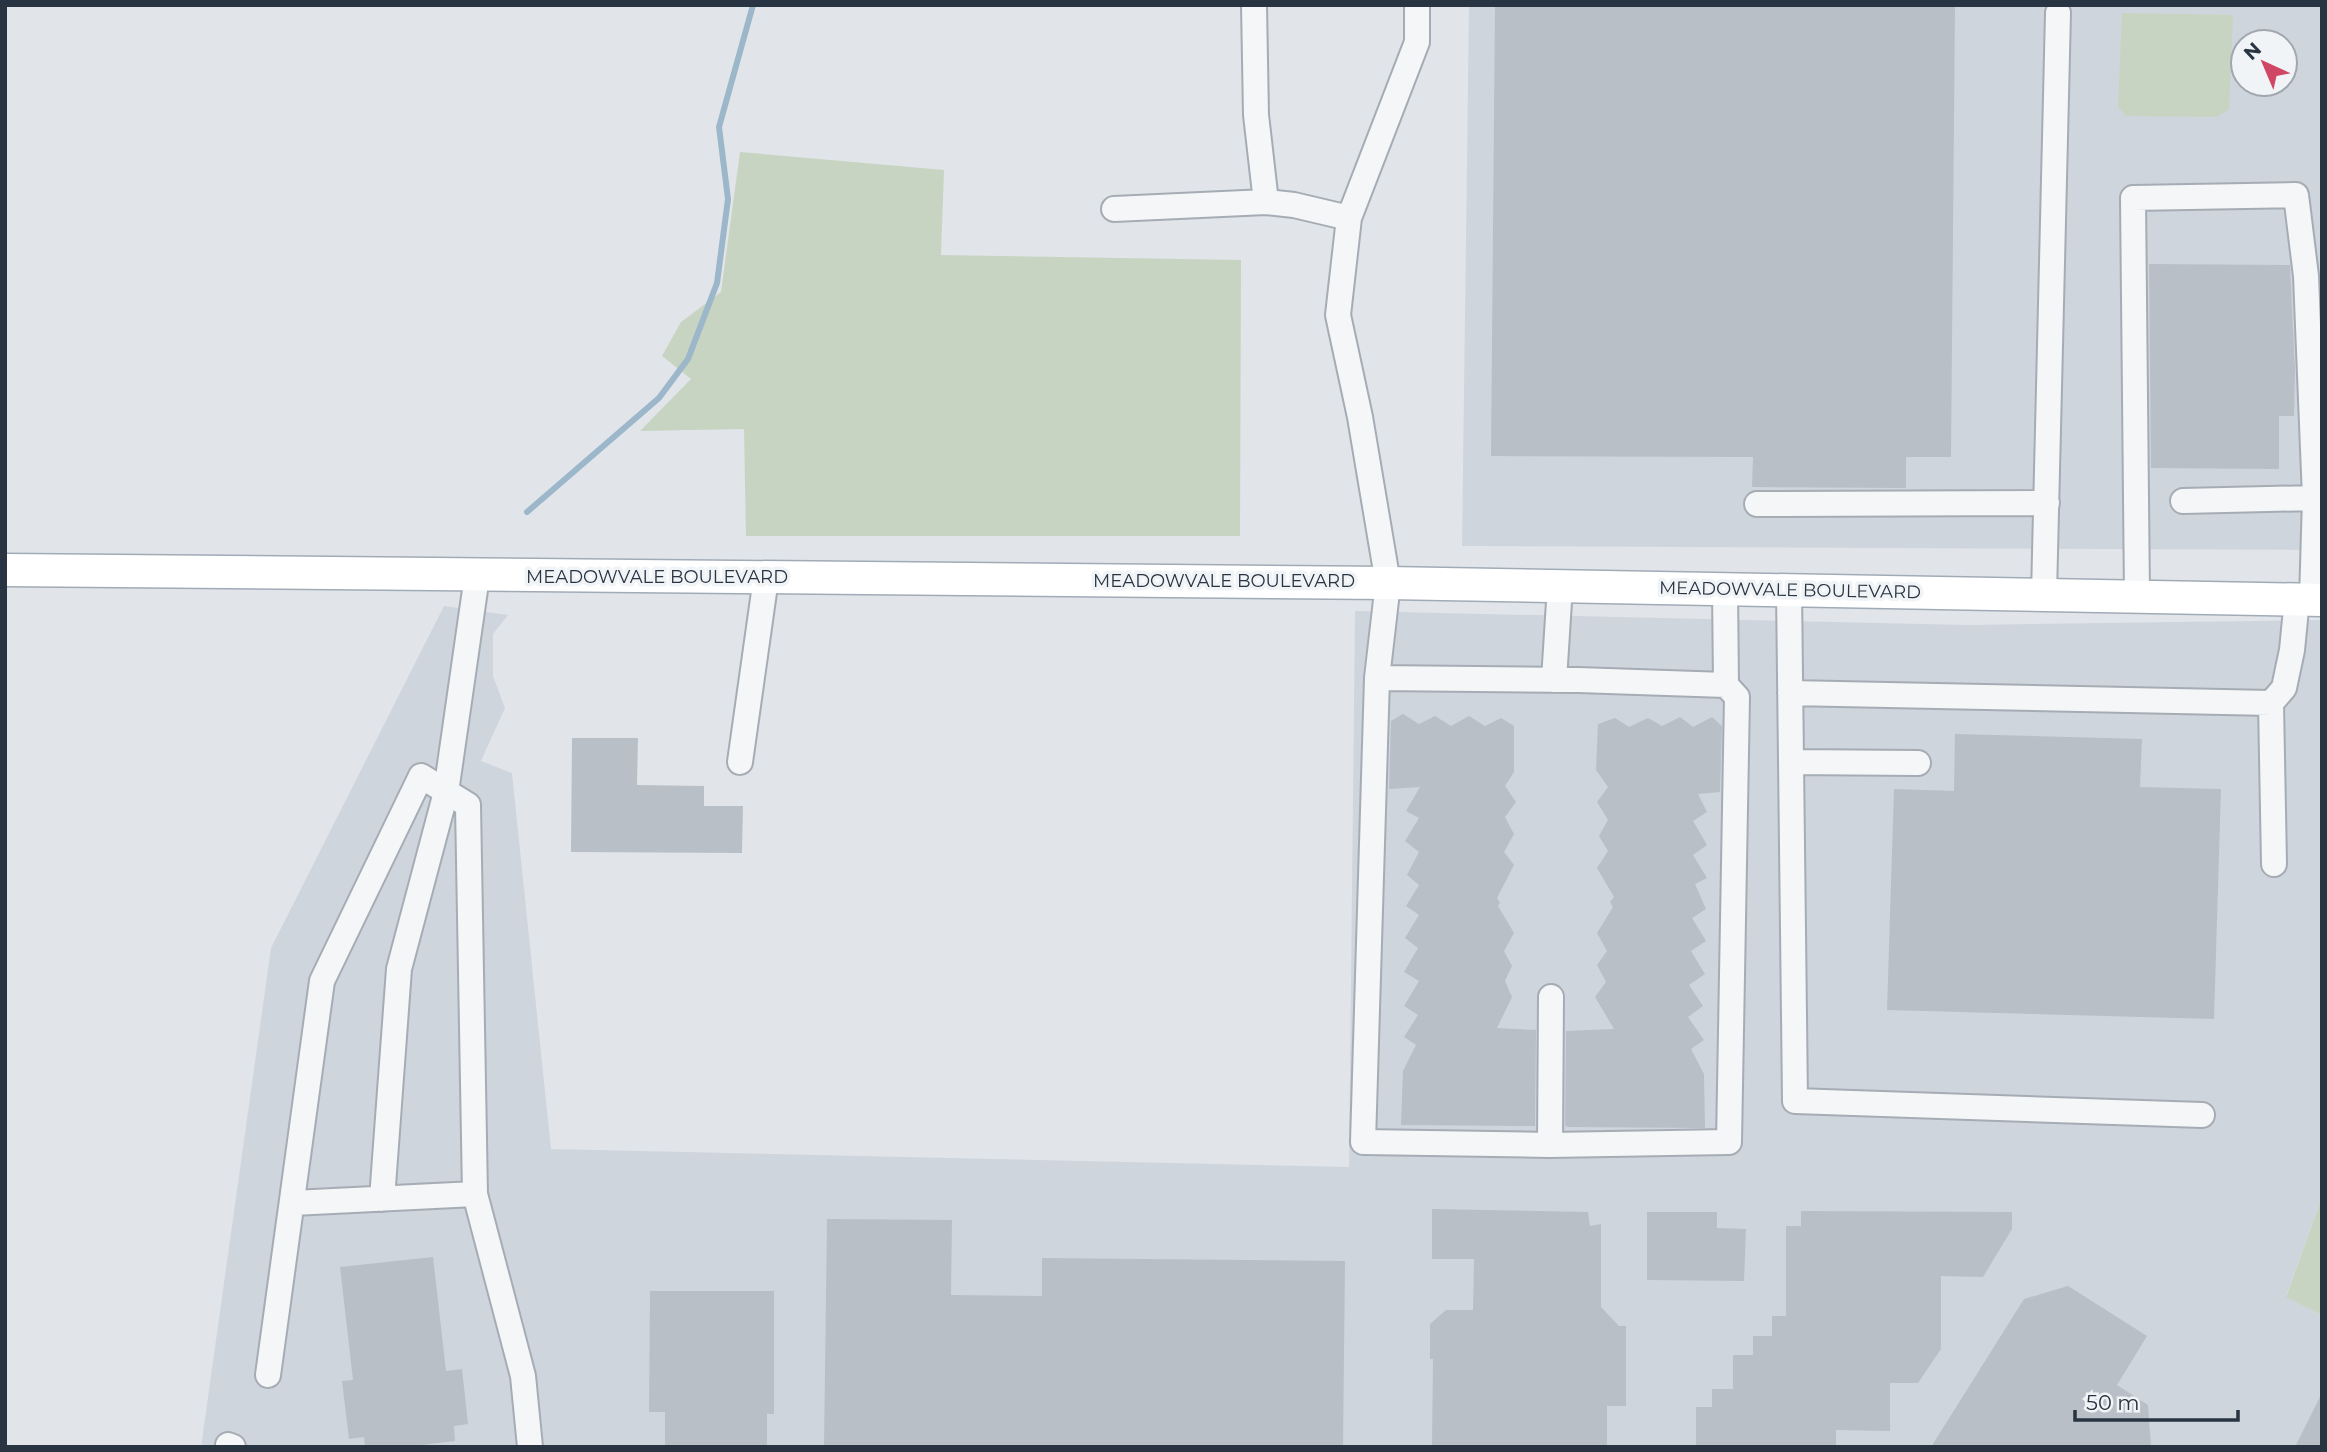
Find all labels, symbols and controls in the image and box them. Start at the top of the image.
north arrow [2229,28,2299,98]
text: N [2239,38,2266,65]
street label: MEADOWVALE BOULEVARD [526,566,788,588]
street label: MEADOWVALE BOULEVARD [1093,570,1355,592]
street label: MEADOWVALE BOULEVARD [1659,577,1921,603]
scale bar [2075,1378,2238,1422]
text: 50 m [2086,1390,2140,1415]

